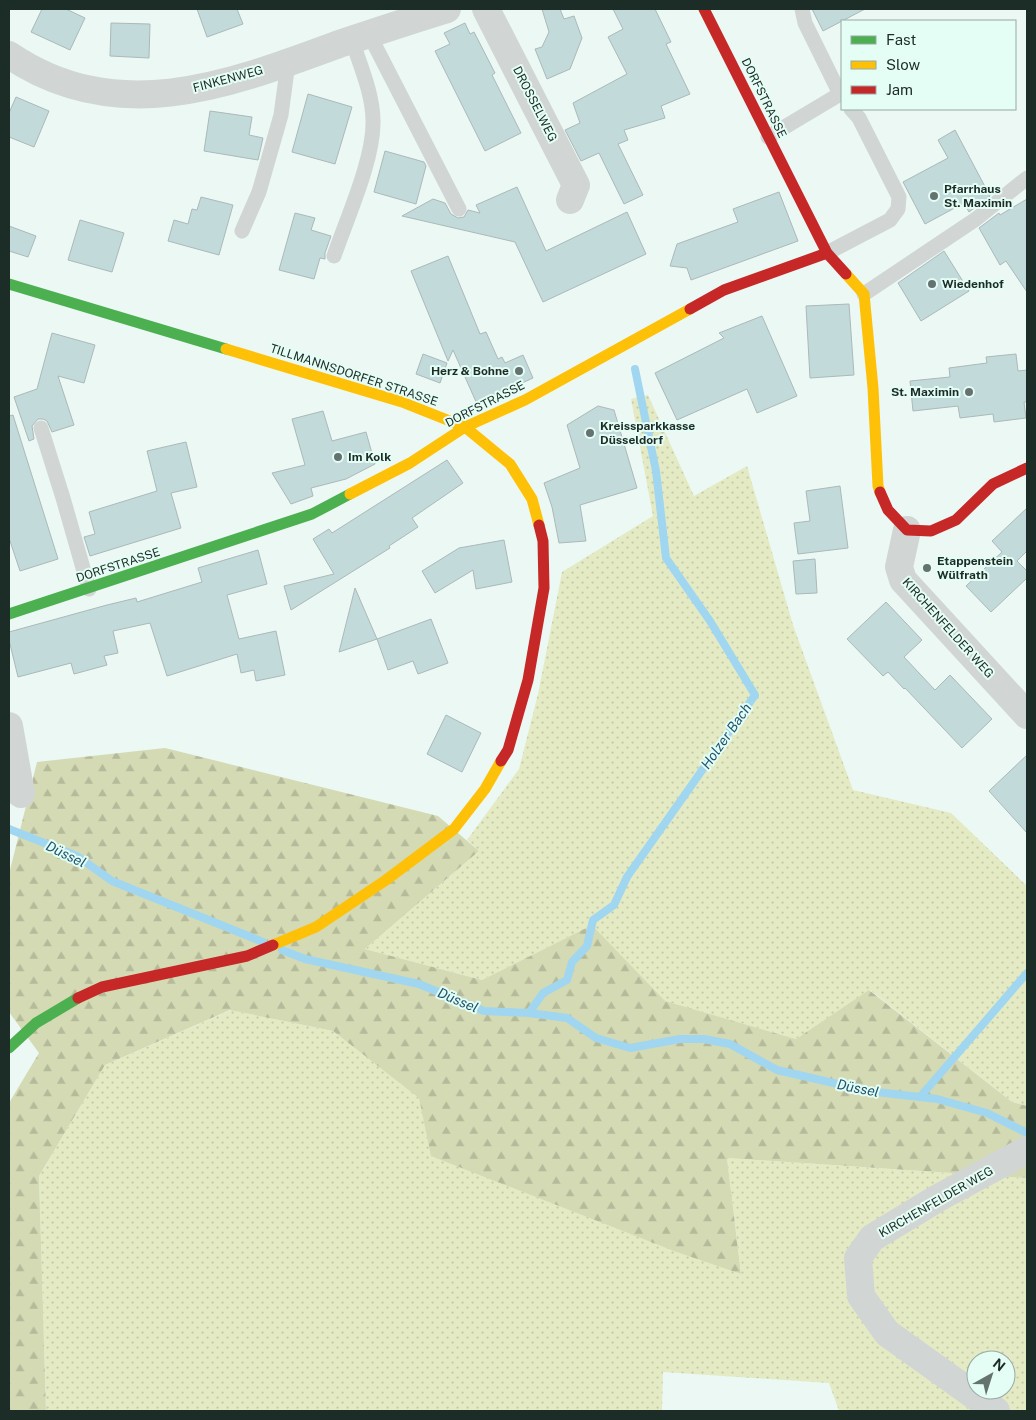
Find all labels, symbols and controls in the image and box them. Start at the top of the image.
legend [841,20,1016,110]
text: Fast [886,31,916,48]
street label: DORFSTRASSE [739,56,789,140]
text: Slow [886,56,921,73]
street label: FINKENWEG [191,63,265,95]
street label: DROSSELWEG [510,64,560,144]
text: Jam [886,81,913,98]
place label: Pfarrhaus St. Maximin [944,182,1012,210]
marker: Pfarrhaus St. Maximin [928,190,940,202]
place label: Wiedenhof [942,277,1004,291]
marker: Wiedenhof [926,278,938,290]
street label: TILLMANNSDORFER STRASSE [268,341,440,409]
place label: Herz & Bohne [431,364,509,378]
marker: Herz & Bohne [513,365,525,377]
street label: DORFSTRASSE [443,378,527,430]
place label: St. Maximin [891,385,959,399]
marker: St. Maximin [963,386,975,398]
place label: Kreissparkkasse Düsseldorf [600,419,695,447]
marker: Kreissparkkasse Düsseldorf [584,427,596,439]
place label: Im Kolk [348,450,391,464]
marker: Im Kolk [332,451,344,463]
street label: DORFSTRASSE [74,545,162,585]
place label: Etappenstein Wülfrath [937,554,1013,582]
marker: Etappenstein Wülfrath [921,562,933,574]
street label: KIRCHENFELDER WEG [899,575,997,681]
water label: Holzer Bach [698,700,755,772]
water label: Düssel [43,837,89,871]
water label: Düssel [435,984,481,1016]
water label: Düssel [836,1076,880,1100]
street label: KIRCHENFELDER WEG [876,1164,996,1240]
north arrow [966,1350,1016,1400]
text: N [990,1355,1008,1375]

